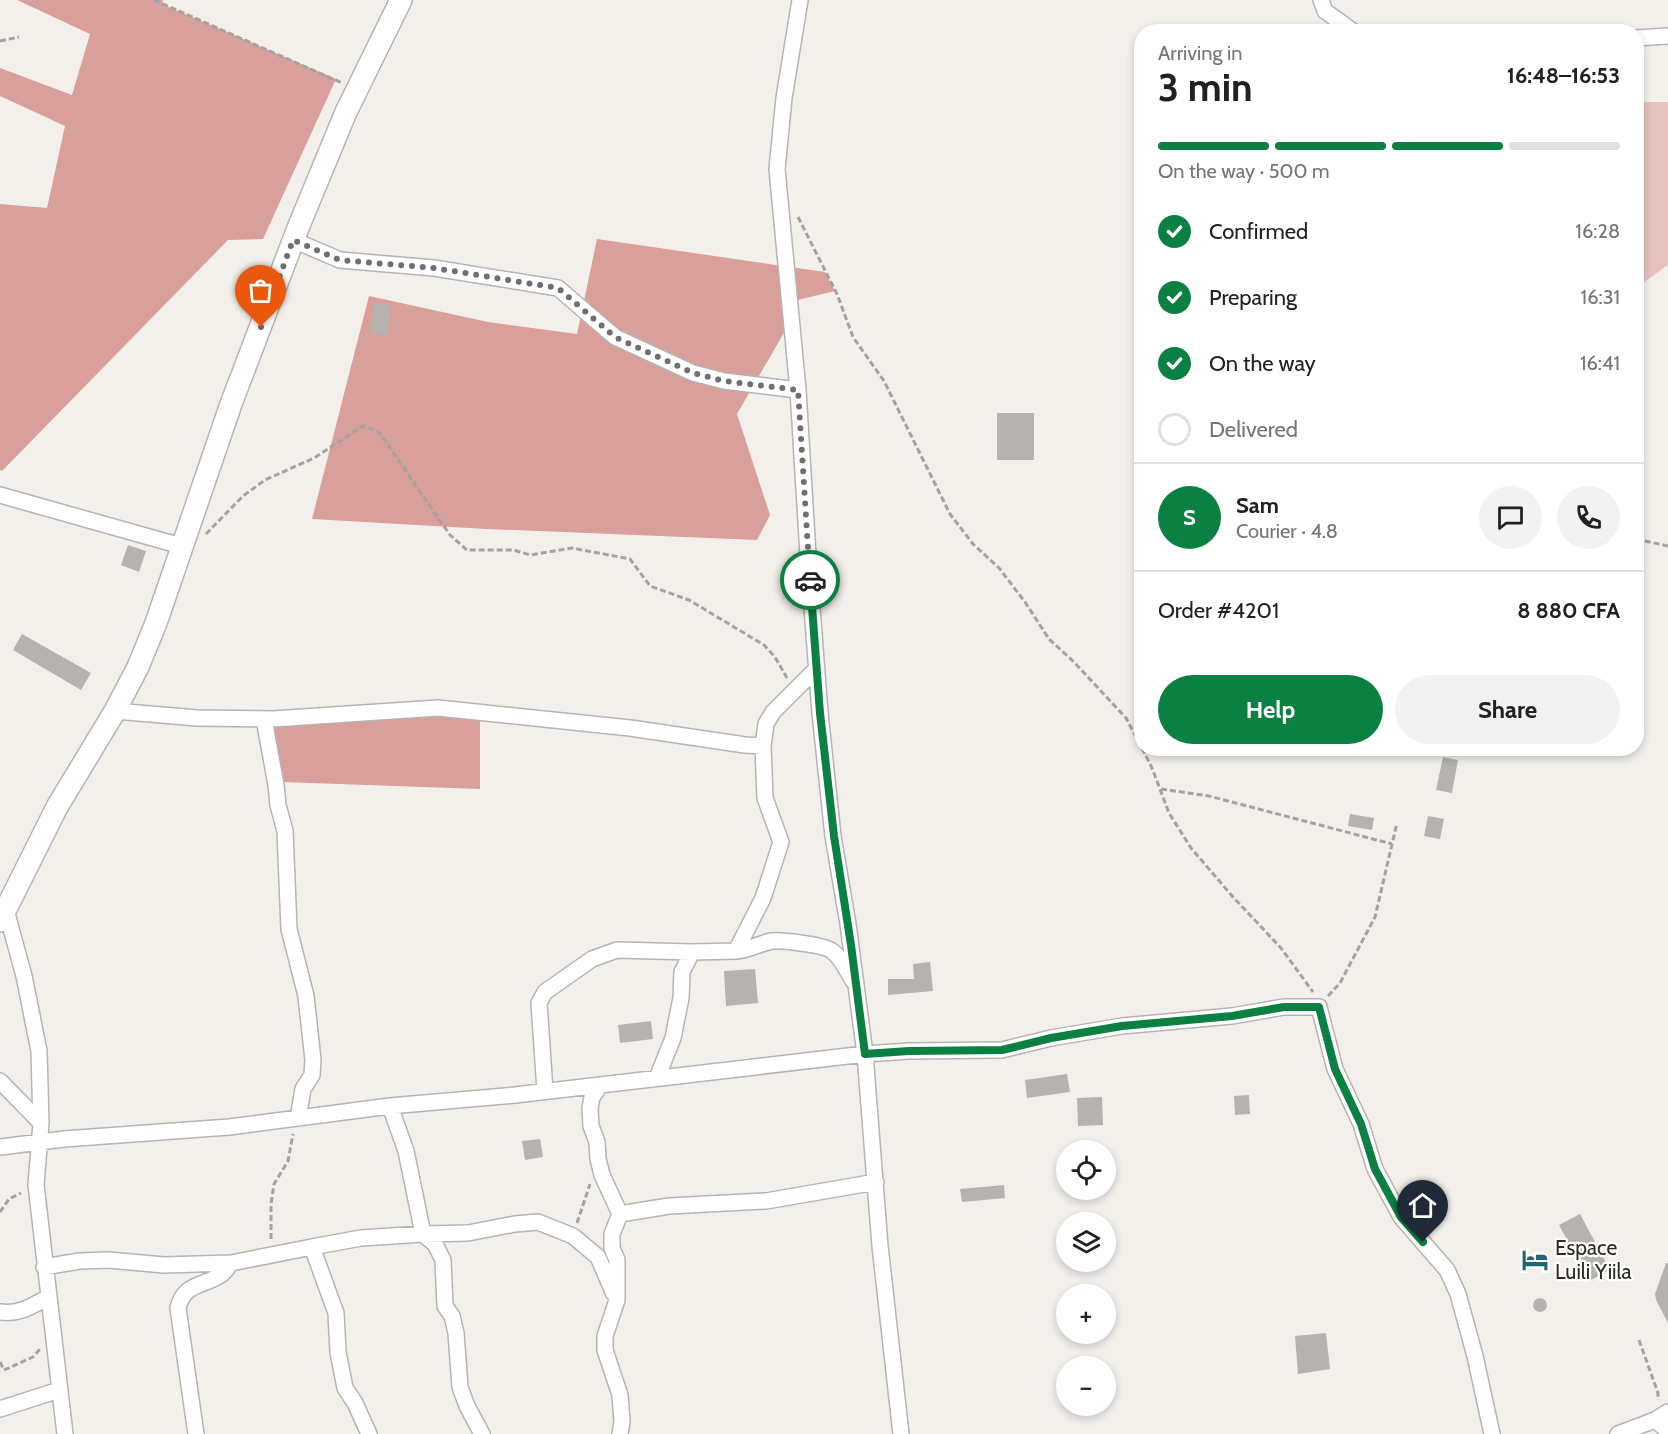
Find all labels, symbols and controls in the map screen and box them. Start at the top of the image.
text: Arriving in [1158,41,1242,65]
text: 16:48–16:53 [1507,62,1620,89]
text: 3 min [1158,63,1253,111]
text: On the way · 500 m [1158,159,1330,183]
icon: check [1158,215,1191,248]
text: Confirmed [1209,218,1308,245]
text: 16:28 [1575,219,1620,243]
pin [235,265,286,327]
icon: bag [244,274,277,307]
icon: check [1158,281,1191,314]
text: Preparing [1209,284,1297,311]
text: 16:31 [1581,285,1620,309]
icon: check [1158,347,1191,380]
text: On the way [1209,350,1316,377]
text: 16:41 [1580,351,1620,375]
text: Delivered [1209,416,1298,443]
button: chat [1479,486,1542,549]
button: phone [1557,486,1620,549]
text: Sam [1236,492,1279,519]
text: S [1183,504,1196,531]
text: Courier · 4.8 [1236,519,1338,543]
courier [780,550,840,610]
icon: car [794,564,827,597]
text: Order #4201 [1158,597,1279,624]
text: 8 880 CFA [1517,597,1620,624]
button: Help [1158,675,1383,744]
button: Share [1395,675,1620,744]
map controls [1056,1140,1116,1416]
button: locate [1056,1140,1116,1200]
pin [1397,1180,1448,1242]
icon: home [1406,1189,1439,1222]
button: layers [1056,1212,1116,1272]
place label: Espace Luili Yiila [1555,1235,1632,1284]
hotel icon: Espace Luili Yiila [1520,1245,1550,1275]
button: + [1056,1284,1116,1344]
button: − [1056,1356,1116,1416]

